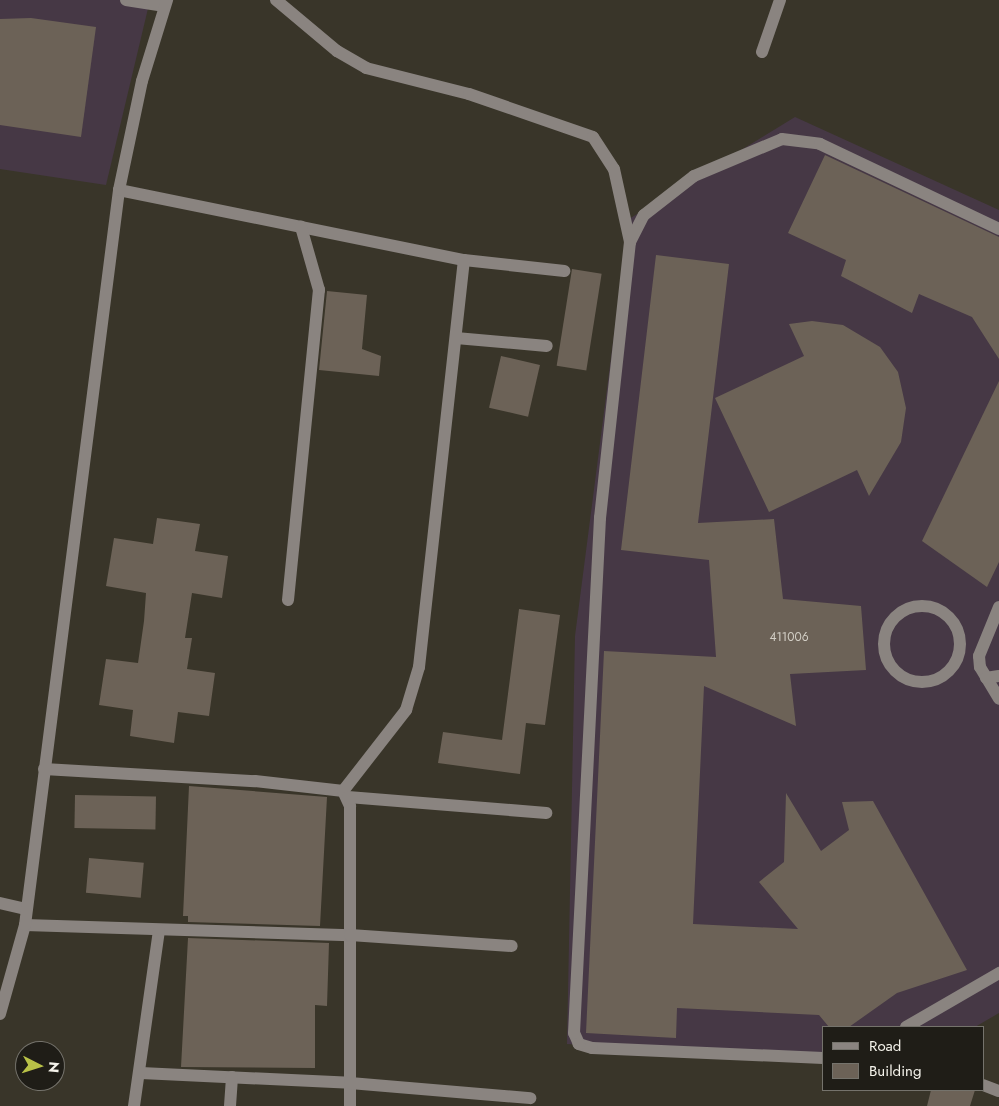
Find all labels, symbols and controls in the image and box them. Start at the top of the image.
house number: 411006 [769,631,809,645]
legend [822,1026,984,1091]
text: Road [869,1035,901,1057]
north arrow [15,1041,65,1091]
text: Building [869,1060,921,1082]
text: N [43,1061,64,1074]

